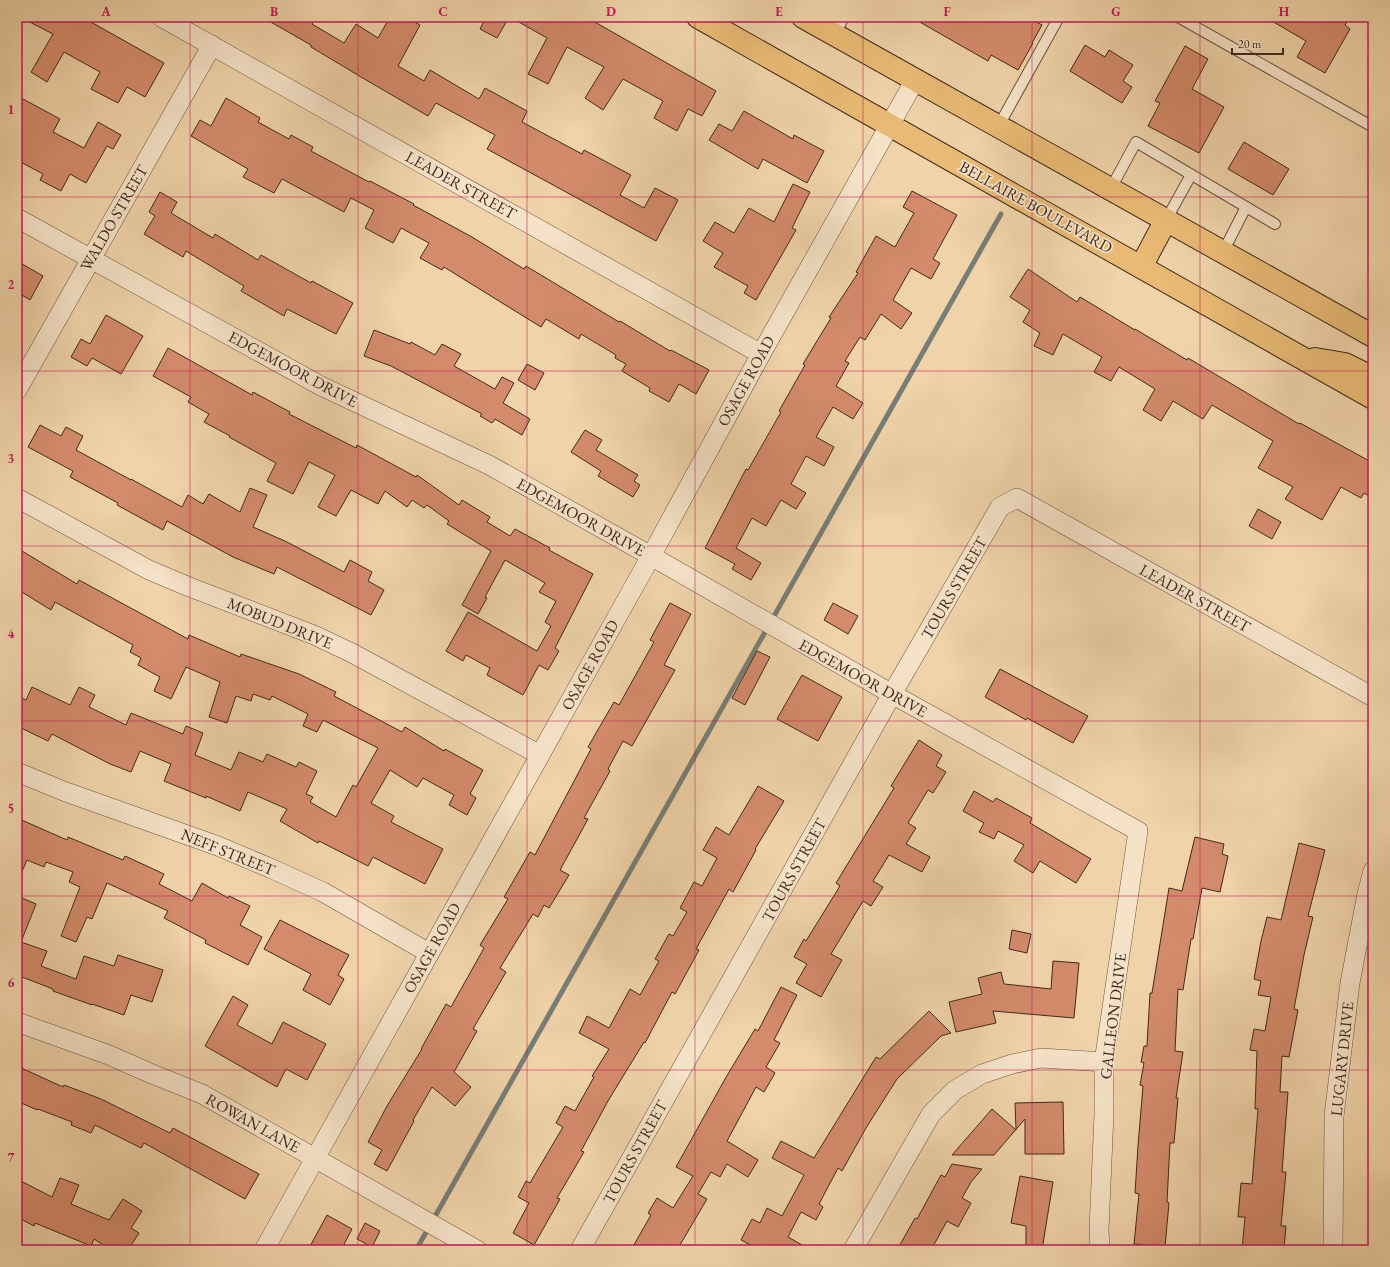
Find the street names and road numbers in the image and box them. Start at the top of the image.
street label: LEADER STREET [402,146,520,224]
street label: BELLAIRE BOULEVARD [956,156,1116,258]
street label: WALDO STREET [75,161,153,275]
street label: EDGEMOOR DRIVE [225,326,361,412]
street label: OSAGE ROAD [712,332,780,430]
street label: EDGEMOOR DRIVE [513,473,649,561]
street label: TOURS STREET [916,533,992,643]
street label: LEADER STREET [1136,559,1254,637]
street label: MOBUD DRIVE [224,592,336,654]
street label: OSAGE ROAD [556,616,624,714]
street label: EDGEMOOR DRIVE [795,634,931,722]
street label: TOURS STREET [757,814,831,925]
street label: NEFF STREET [178,824,278,880]
street label: OSAGE ROAD [398,899,466,997]
street label: GALLEON DRIVE [1095,952,1131,1080]
street label: LUGARY DRIVE [1326,1001,1358,1117]
street label: ROWAN LANE [202,1088,304,1158]
street label: TOURS STREET [598,1096,672,1207]

